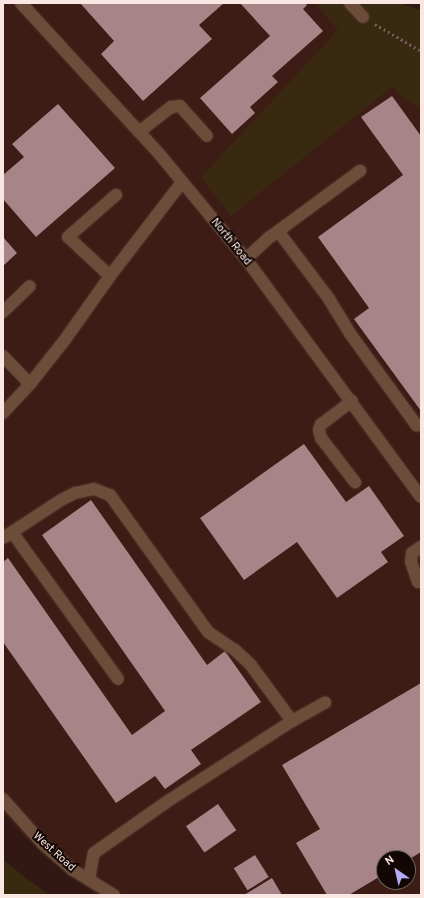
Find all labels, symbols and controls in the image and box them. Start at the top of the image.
street label: North Road [208,216,254,268]
street label: West Road [30,830,78,874]
north arrow [376,850,416,890]
text: N [383,853,397,869]

